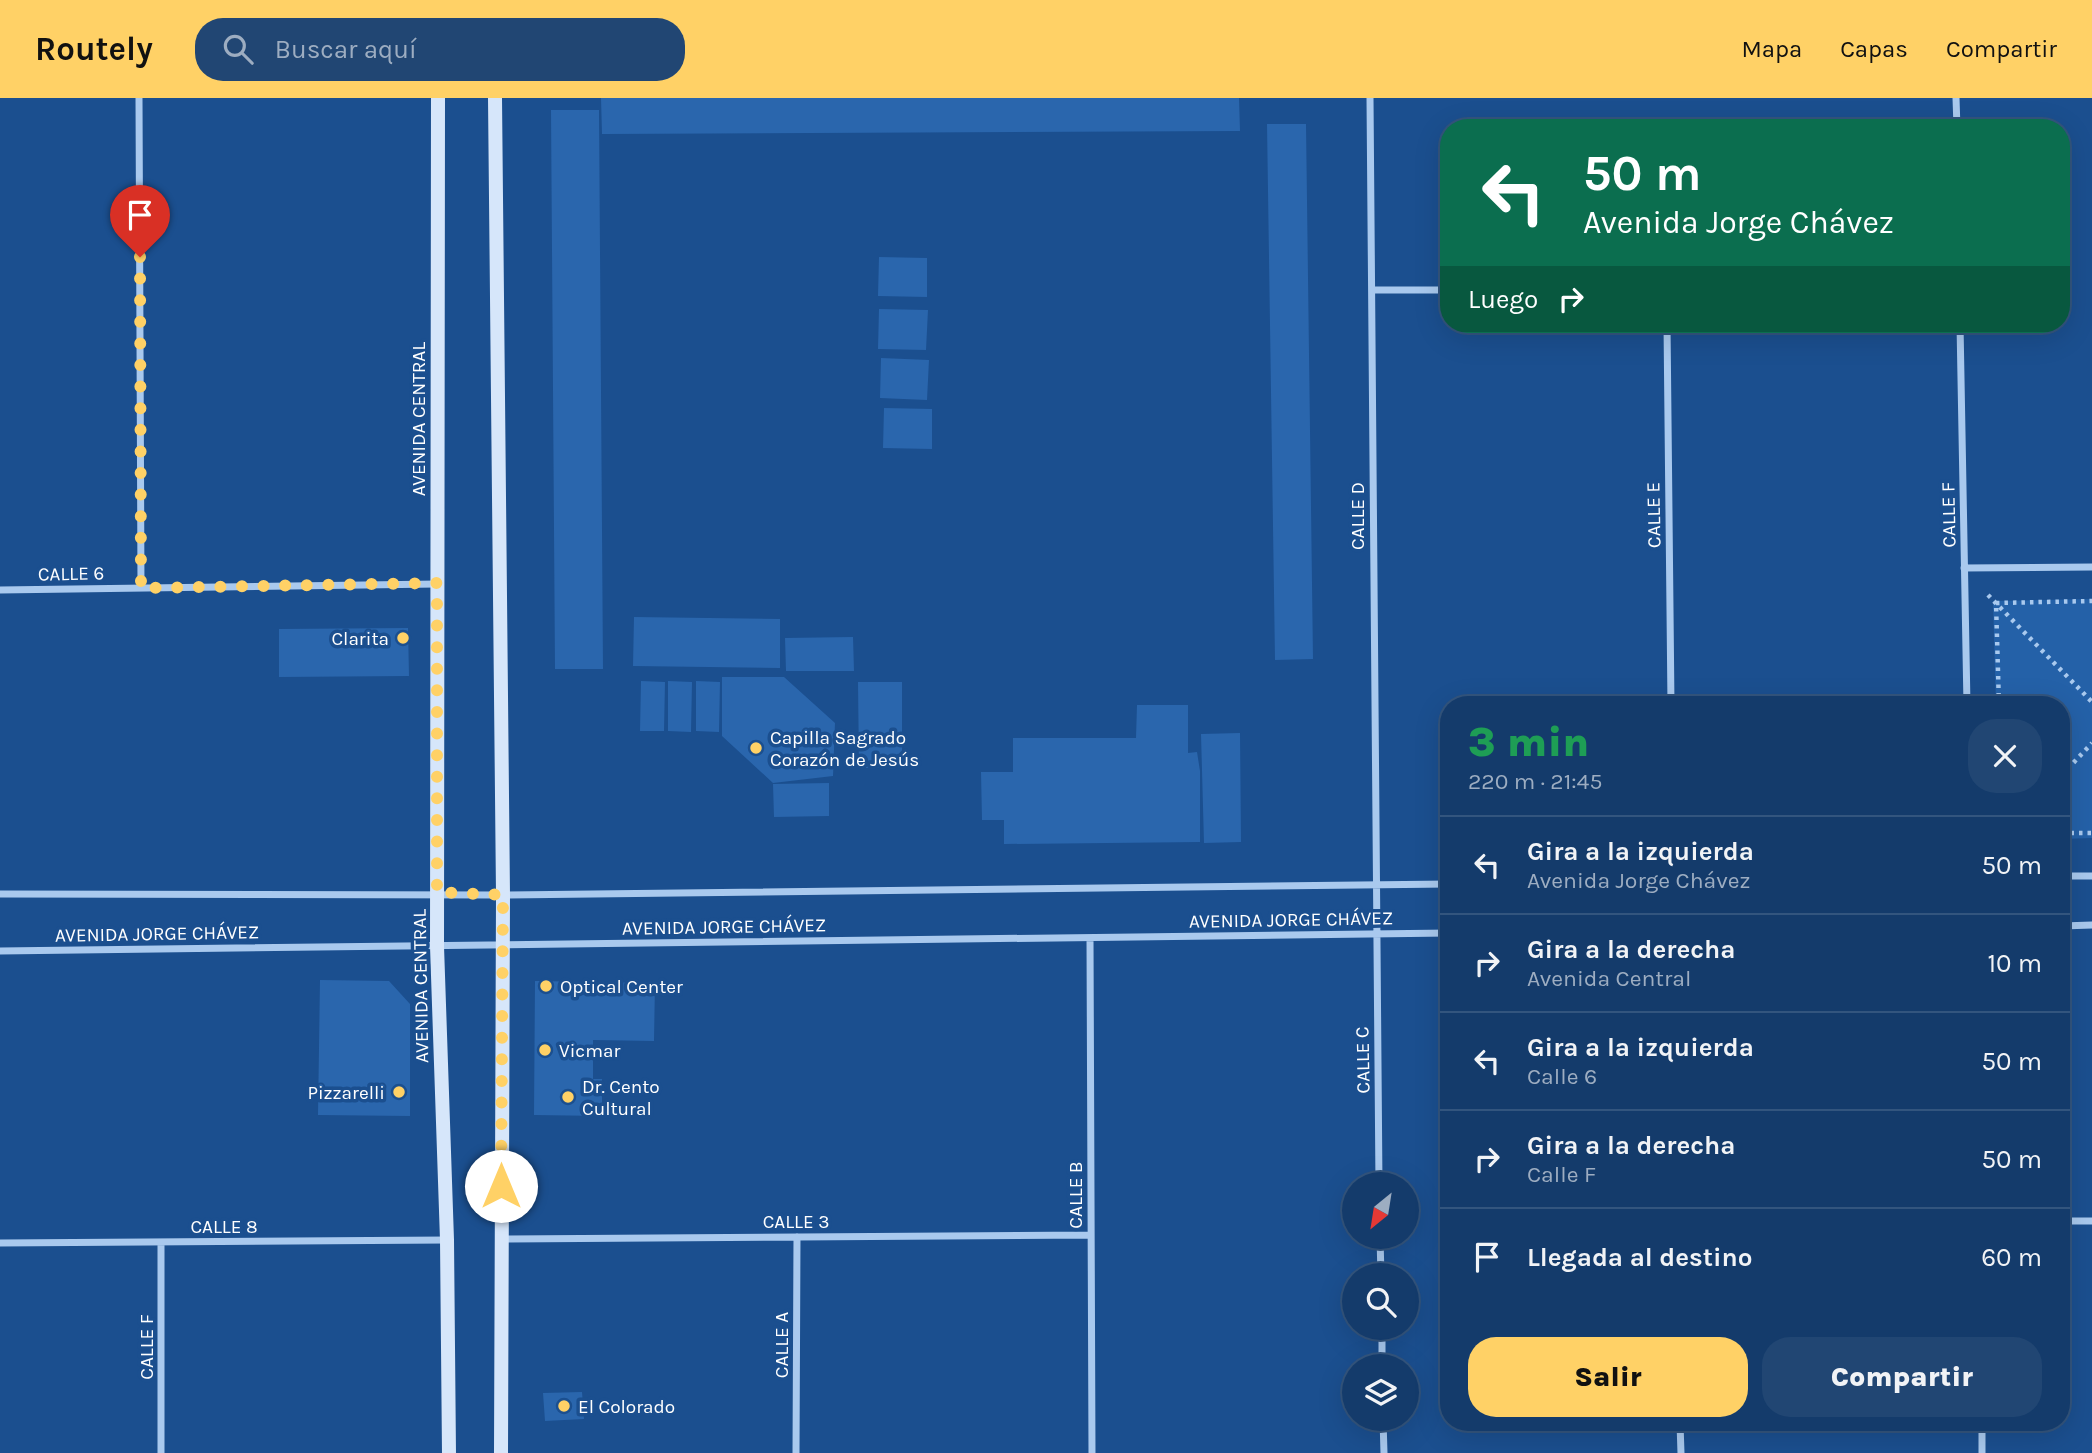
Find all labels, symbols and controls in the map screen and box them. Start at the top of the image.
search box [195,18,685,81]
text: Routely [35,30,153,68]
icon: search [219,30,257,68]
text: Buscar aquí [275,34,417,65]
text: Mapa [1741,35,1802,63]
text: Capas [1840,35,1908,63]
text: Compartir [1946,35,2057,63]
text: 50 m [1583,145,1701,202]
icon: left [1468,147,1559,238]
pin [110,185,170,257]
icon: arrive [121,196,159,234]
text: Avenida Jorge Chávez [1583,204,1894,241]
icon: right [1552,280,1590,318]
text: Luego [1468,284,1538,315]
street label: AVENIDA CENTRAL [408,342,430,496]
street label: CALLE D [1347,482,1369,550]
street label: CALLE E [1642,482,1666,548]
street label: CALLE F [1937,482,1961,548]
street label: CALLE 6 [38,562,104,586]
place label: Clarita [331,628,389,650]
marker: Clarita [395,630,411,646]
text: 3 min [1468,717,1589,767]
button: close [1968,719,2042,793]
place label: Capilla Sagrado Corazón de Jesús [770,727,919,771]
marker: Capilla Sagrado Corazón de Jesús [748,740,764,756]
text: 220 m · 21:45 [1468,768,1602,795]
text: Gira a la izquierda [1527,836,1754,867]
icon: left [1468,846,1506,884]
text: 50 m [1981,850,2042,881]
text: Avenida Jorge Chávez [1527,867,1751,894]
street label: AVENIDA JORGE CHÁVEZ [1189,906,1393,933]
street label: AVENIDA CENTRAL [409,909,433,1063]
street label: AVENIDA JORGE CHÁVEZ [622,913,826,940]
street label: AVENIDA JORGE CHÁVEZ [55,920,259,947]
text: Gira a la derecha [1527,934,1736,965]
icon: right [1468,944,1506,982]
text: 10 m [1987,948,2042,979]
text: Avenida Central [1527,965,1691,992]
place label: Optical Center [560,976,683,998]
marker: Optical Center [538,978,554,994]
street label: CALLE C [1351,1026,1375,1094]
text: Gira a la izquierda [1527,1032,1754,1063]
place label: Vicmar [559,1040,620,1062]
marker: Vicmar [537,1042,553,1058]
icon: left [1468,1042,1506,1080]
text: 50 m [1981,1046,2042,1077]
text: Calle 6 [1527,1063,1597,1090]
place label: Dr. Cento Cultural [582,1076,660,1120]
place label: Pizzarelli [307,1082,385,1104]
marker: Pizzarelli [391,1084,407,1100]
marker: Dr. Cento Cultural [560,1089,576,1105]
text: Gira a la derecha [1527,1130,1736,1161]
icon: right [1468,1140,1506,1178]
text: 50 m [1981,1144,2042,1175]
position arrow [464,1149,538,1223]
street label: CALLE B [1065,1161,1087,1229]
text: Calle F [1527,1161,1596,1188]
north arrow [1342,1172,1419,1250]
map controls [1342,1172,1419,1431]
street label: CALLE 3 [763,1211,829,1233]
street label: CALLE 8 [190,1216,258,1238]
icon: arrive [1468,1238,1506,1276]
text: Llegada al destino [1527,1242,1753,1273]
text: 60 m [1981,1242,2042,1273]
button: search [1342,1263,1419,1340]
street label: CALLE A [771,1312,793,1378]
street label: CALLE F [136,1314,158,1380]
button: Salir [1468,1337,1748,1417]
button: Compartir [1762,1337,2042,1417]
button: layers [1342,1354,1419,1431]
place label: El Colorado [578,1396,675,1418]
marker: El Colorado [556,1398,572,1414]

